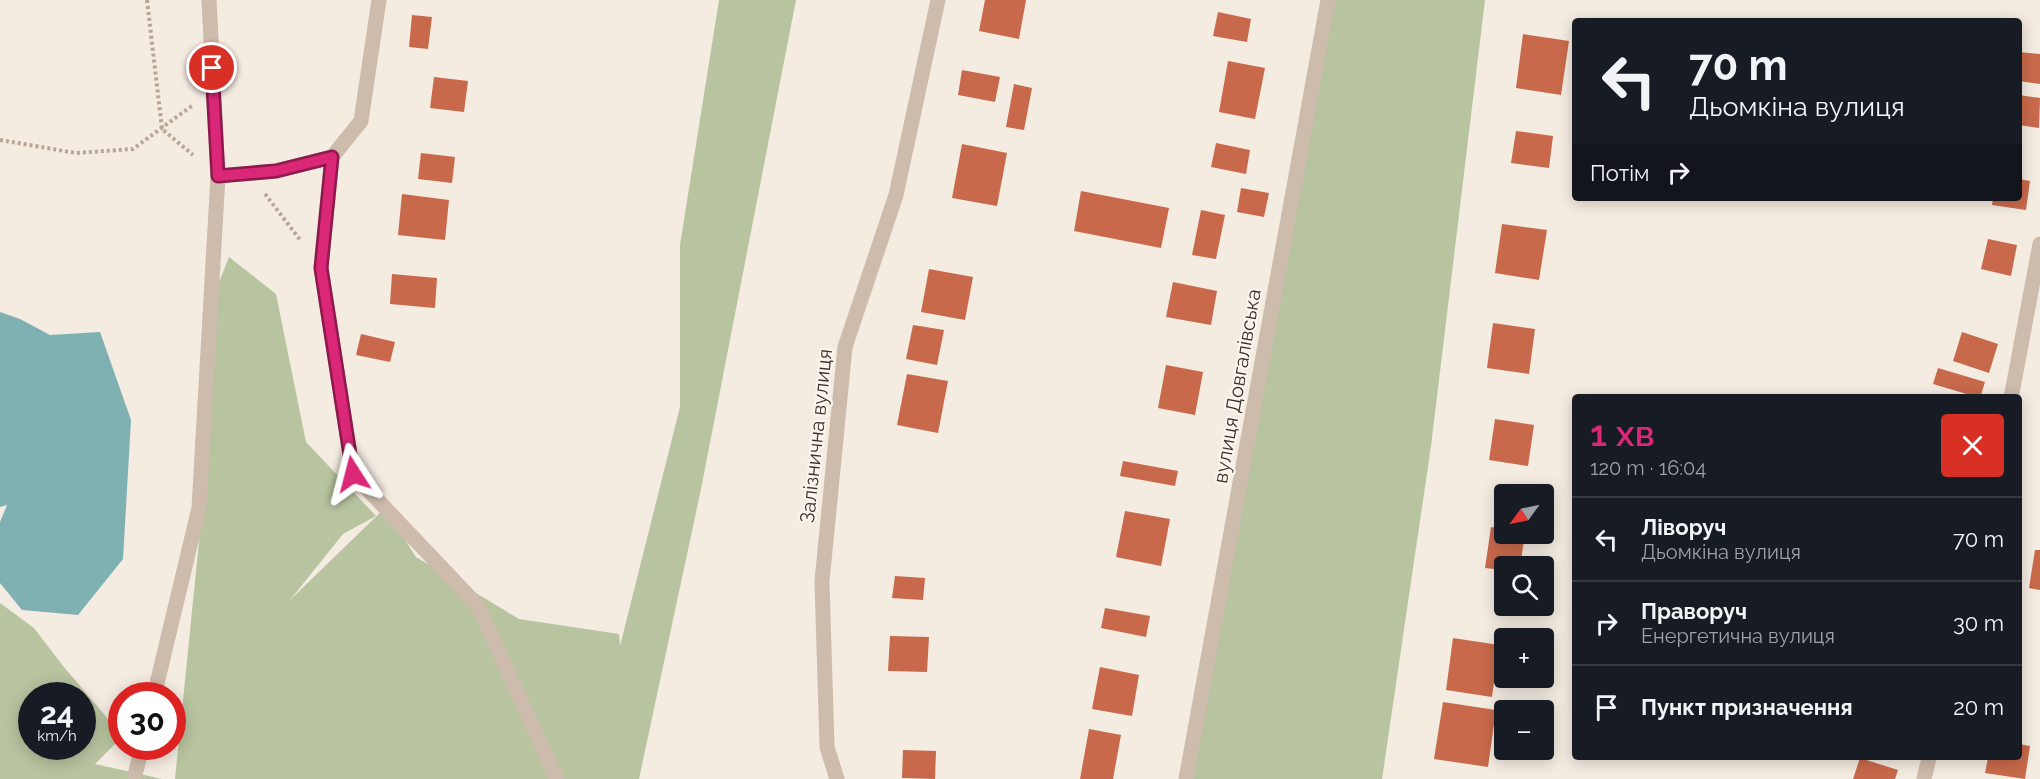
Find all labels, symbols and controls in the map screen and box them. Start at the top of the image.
text: 70 m [1689,41,1788,90]
pin [186,42,237,93]
icon: left [1590,42,1668,120]
icon: arrive [195,51,228,84]
text: Дьомкіна вулиця [1689,91,1905,122]
icon: right [1662,156,1695,189]
text: Потім [1590,160,1650,186]
street label: вулиця Довгалівська [1208,287,1266,485]
street label: Залізнична вулиця [795,348,837,524]
text: 1 хв [1590,412,1655,454]
button: close [1941,414,2004,477]
position arrow [321,442,385,506]
text: 120 m · 16:04 [1590,456,1706,480]
north arrow [1494,484,1554,544]
map controls [1494,484,1554,760]
text: Ліворуч [1641,514,1726,540]
icon: left [1590,523,1623,556]
text: 70 m [1953,526,2004,552]
text: Дьомкіна вулиця [1641,540,1801,564]
button: search [1494,556,1554,616]
text: Праворуч [1641,598,1747,624]
icon: right [1590,607,1623,640]
text: 30 m [1953,610,2004,636]
text: Енергетична вулиця [1641,624,1835,648]
button: + [1494,628,1554,688]
speed limit sign: 30 [108,682,186,760]
icon: arrive [1590,691,1623,724]
text: Пункт призначення [1641,694,1853,720]
text: 20 m [1953,694,2004,720]
text: 24 [40,696,74,731]
button: − [1494,700,1554,760]
text: km/h [37,727,77,745]

